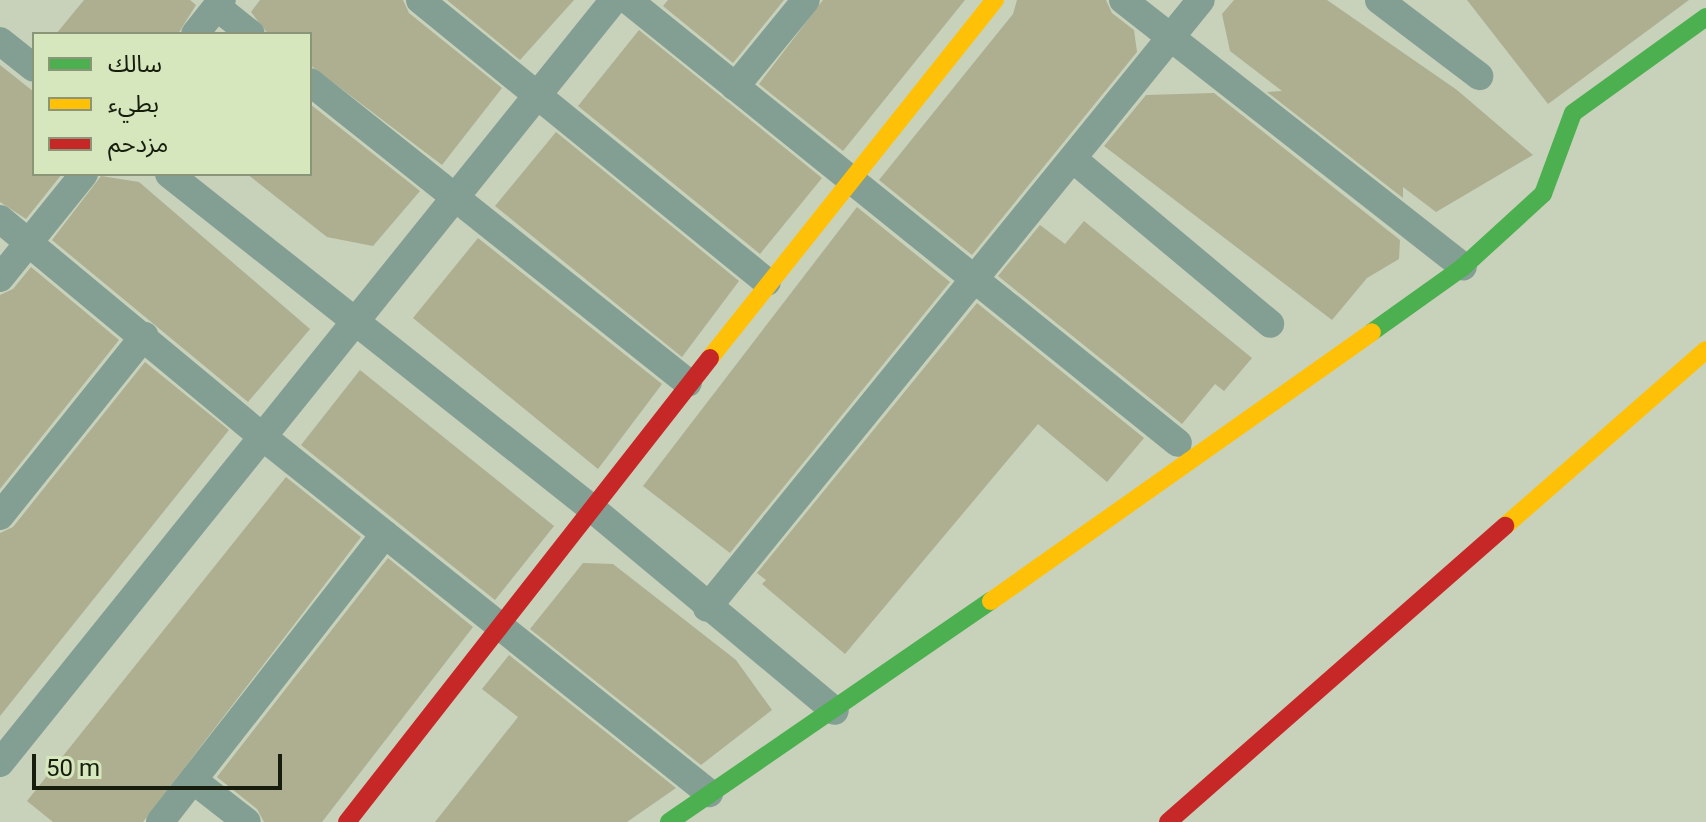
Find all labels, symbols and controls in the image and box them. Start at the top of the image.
legend [32,32,312,176]
text: سالك [108,50,162,78]
text: بطيء [108,90,159,118]
text: مزدحم [108,130,168,158]
scale bar [36,738,286,788]
text: 50 m [46,754,100,782]

